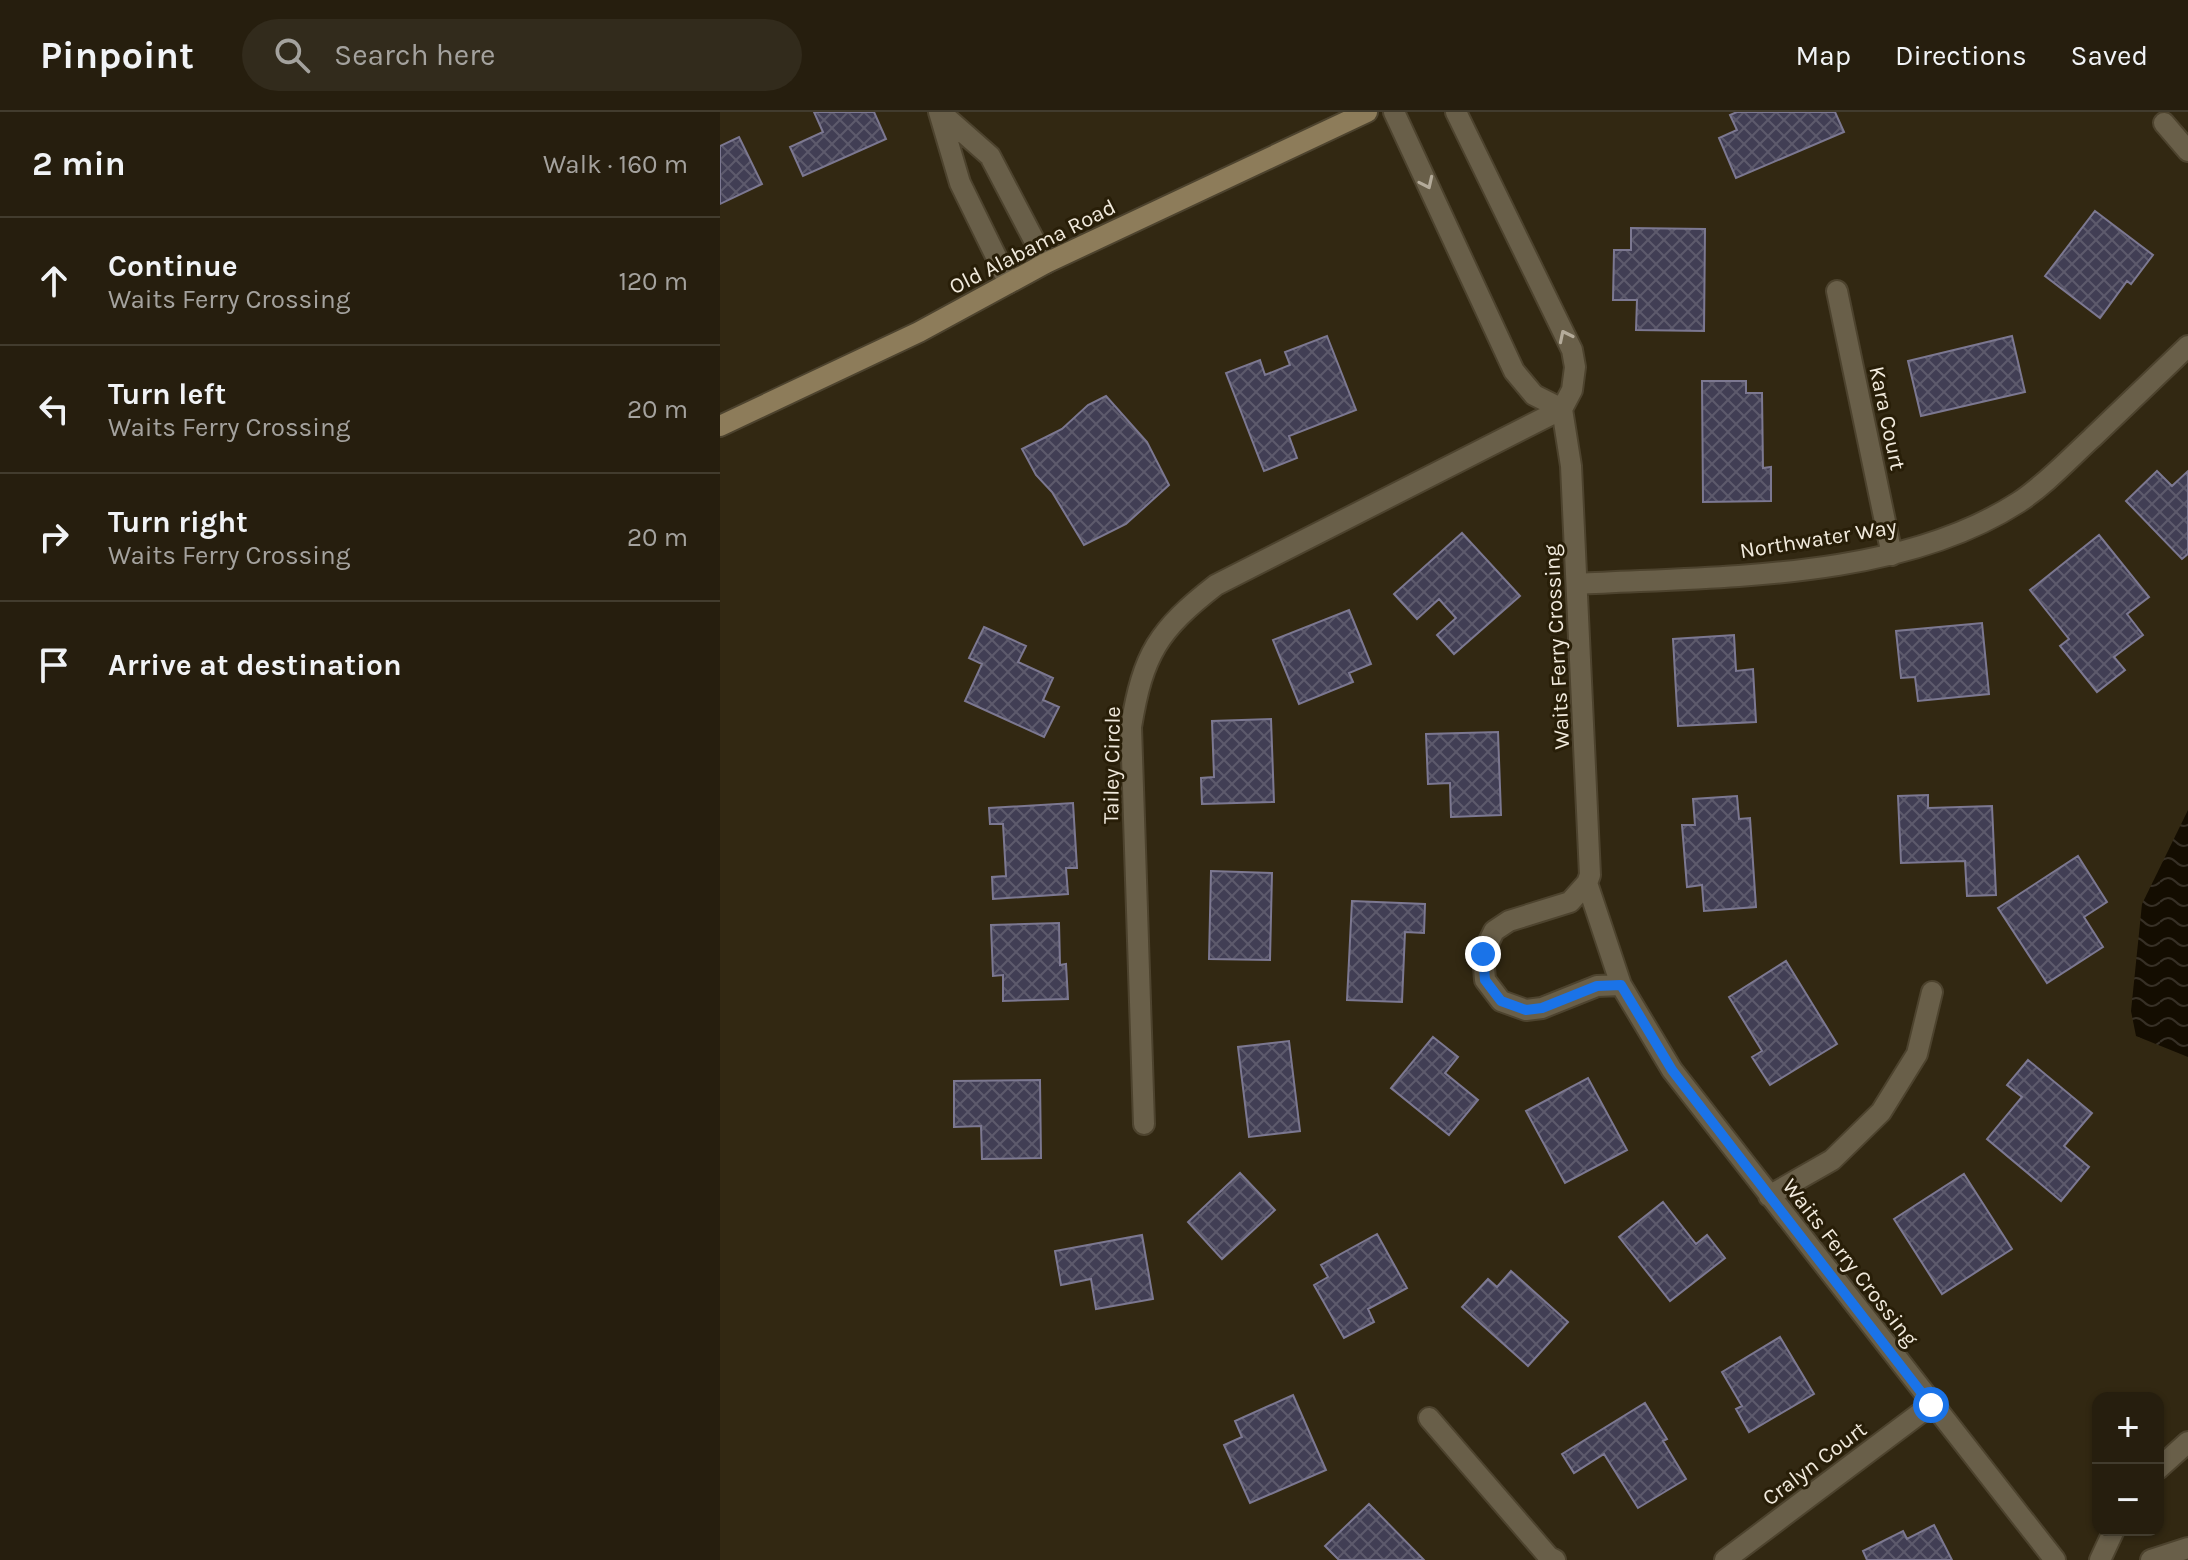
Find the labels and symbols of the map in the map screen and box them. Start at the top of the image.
one-way arrow [1417,174,1433,189]
street label: Old Alabama Road [945,194,1120,300]
one-way arrow [1559,330,1575,344]
street label: Kara Court [1863,364,1911,473]
street label: Northwater Way [1738,514,1899,564]
street label: Waits Ferry Crossing [1539,543,1575,750]
street label: Tailey Circle [1098,706,1126,824]
route end [1465,936,1501,972]
street label: Waits Ferry Crossing [1777,1174,1924,1352]
route start [1913,1387,1949,1423]
street label: Cralyn Court [1757,1416,1872,1511]

